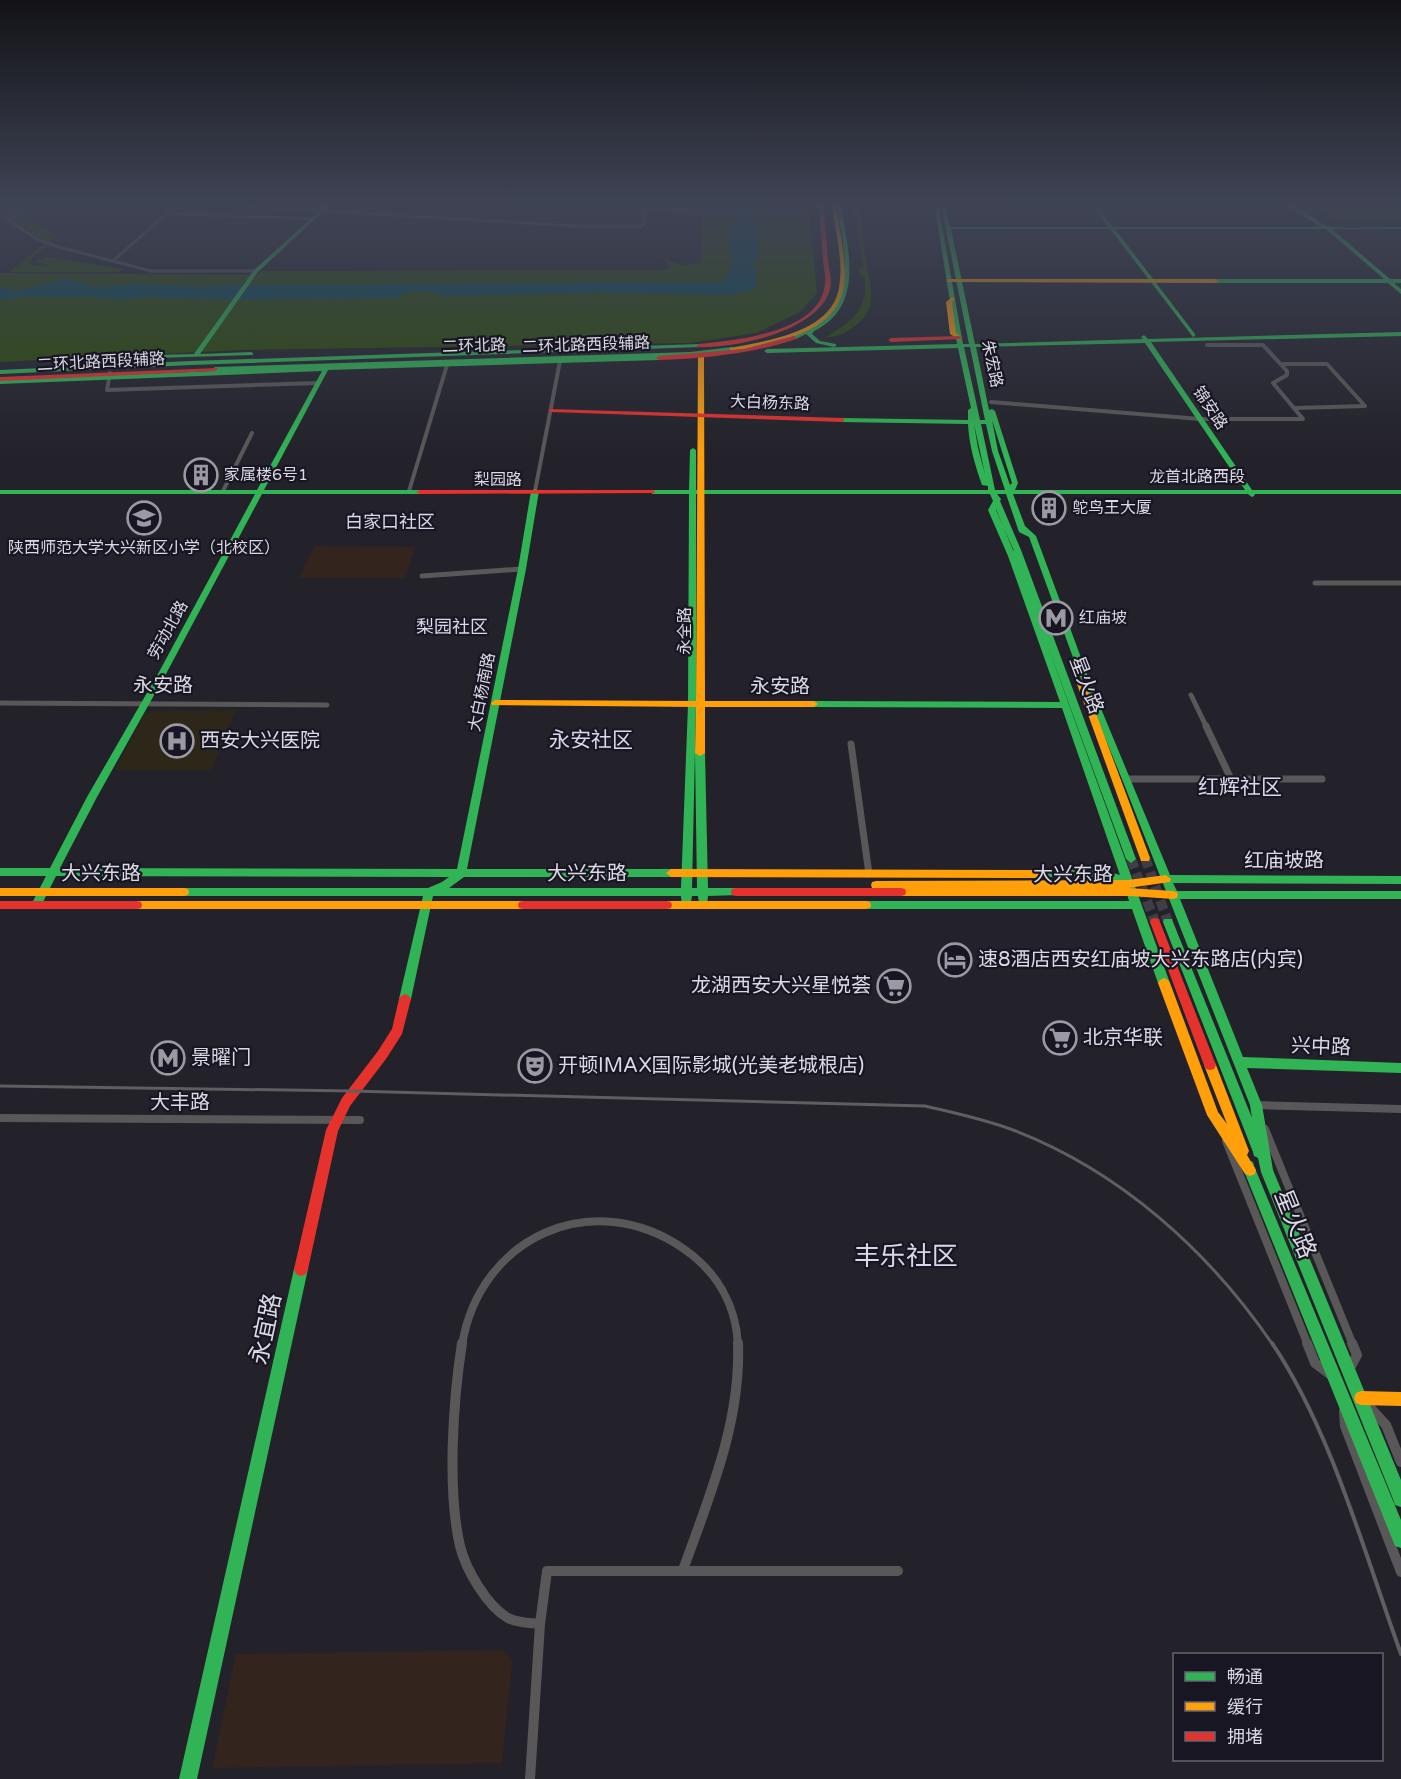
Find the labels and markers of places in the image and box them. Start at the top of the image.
building icon: 家属楼6号1 [183,457,219,493]
place label: 家属楼6号1 [224,465,308,485]
building icon: 鸵鸟王大厦 [1031,490,1067,526]
place label: 鸵鸟王大厦 [1072,498,1152,518]
school or university icon: 陕西师范大学大兴新区小学（北校区） [126,500,162,536]
place label: 陕西师范大学大兴新区小学（北校区） [8,538,280,558]
metro station icon: 红庙坡 [1038,600,1074,636]
place label: 红庙坡 [1079,608,1127,628]
hospital icon: 西安大兴医院 [159,723,195,759]
place label: 西安大兴医院 [200,729,320,753]
hotel icon: 速8酒店西安红庙坡大兴东路店(内宾) [937,942,973,978]
place label: 速8酒店西安红庙坡大兴东路店(内宾) [978,948,1303,972]
supermarket icon: 龙湖西安大兴星悦荟 [876,968,912,1004]
place label: 龙湖西安大兴星悦荟 [691,974,871,998]
supermarket icon: 北京华联 [1042,1020,1078,1056]
place label: 北京华联 [1083,1026,1163,1050]
metro station icon: 景曜门 [150,1040,186,1076]
place label: 景曜门 [191,1046,251,1070]
theatre icon: 开顿IMAX国际影城(光美老城根店) [517,1048,553,1084]
place label: 开顿IMAX国际影城(光美老城根店) [558,1054,864,1078]

